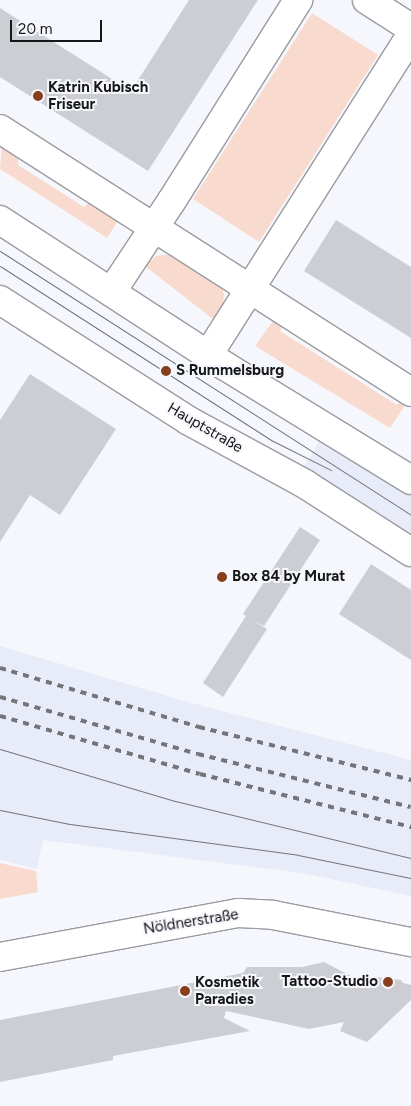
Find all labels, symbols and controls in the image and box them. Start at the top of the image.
scale bar [12,10,105,42]
text: 20 m [18,20,52,38]
place label: Katrin Kubisch Friseur [48,78,148,113]
marker: Katrin Kubisch Friseur [32,90,44,102]
place label: S Rummelsburg [176,362,284,380]
marker: S Rummelsburg [160,365,172,377]
street label: Hauptstraße [164,399,246,457]
place label: Box 84 by Murat [232,568,345,586]
marker: Box 84 by Murat [216,571,228,583]
street label: Nöldnerstraße [142,906,240,938]
place label: Kosmetik Paradies [195,973,260,1008]
place label: Tattoo-Studio [282,973,378,991]
marker: Tattoo-Studio [382,976,394,988]
marker: Kosmetik Paradies [179,985,191,997]

